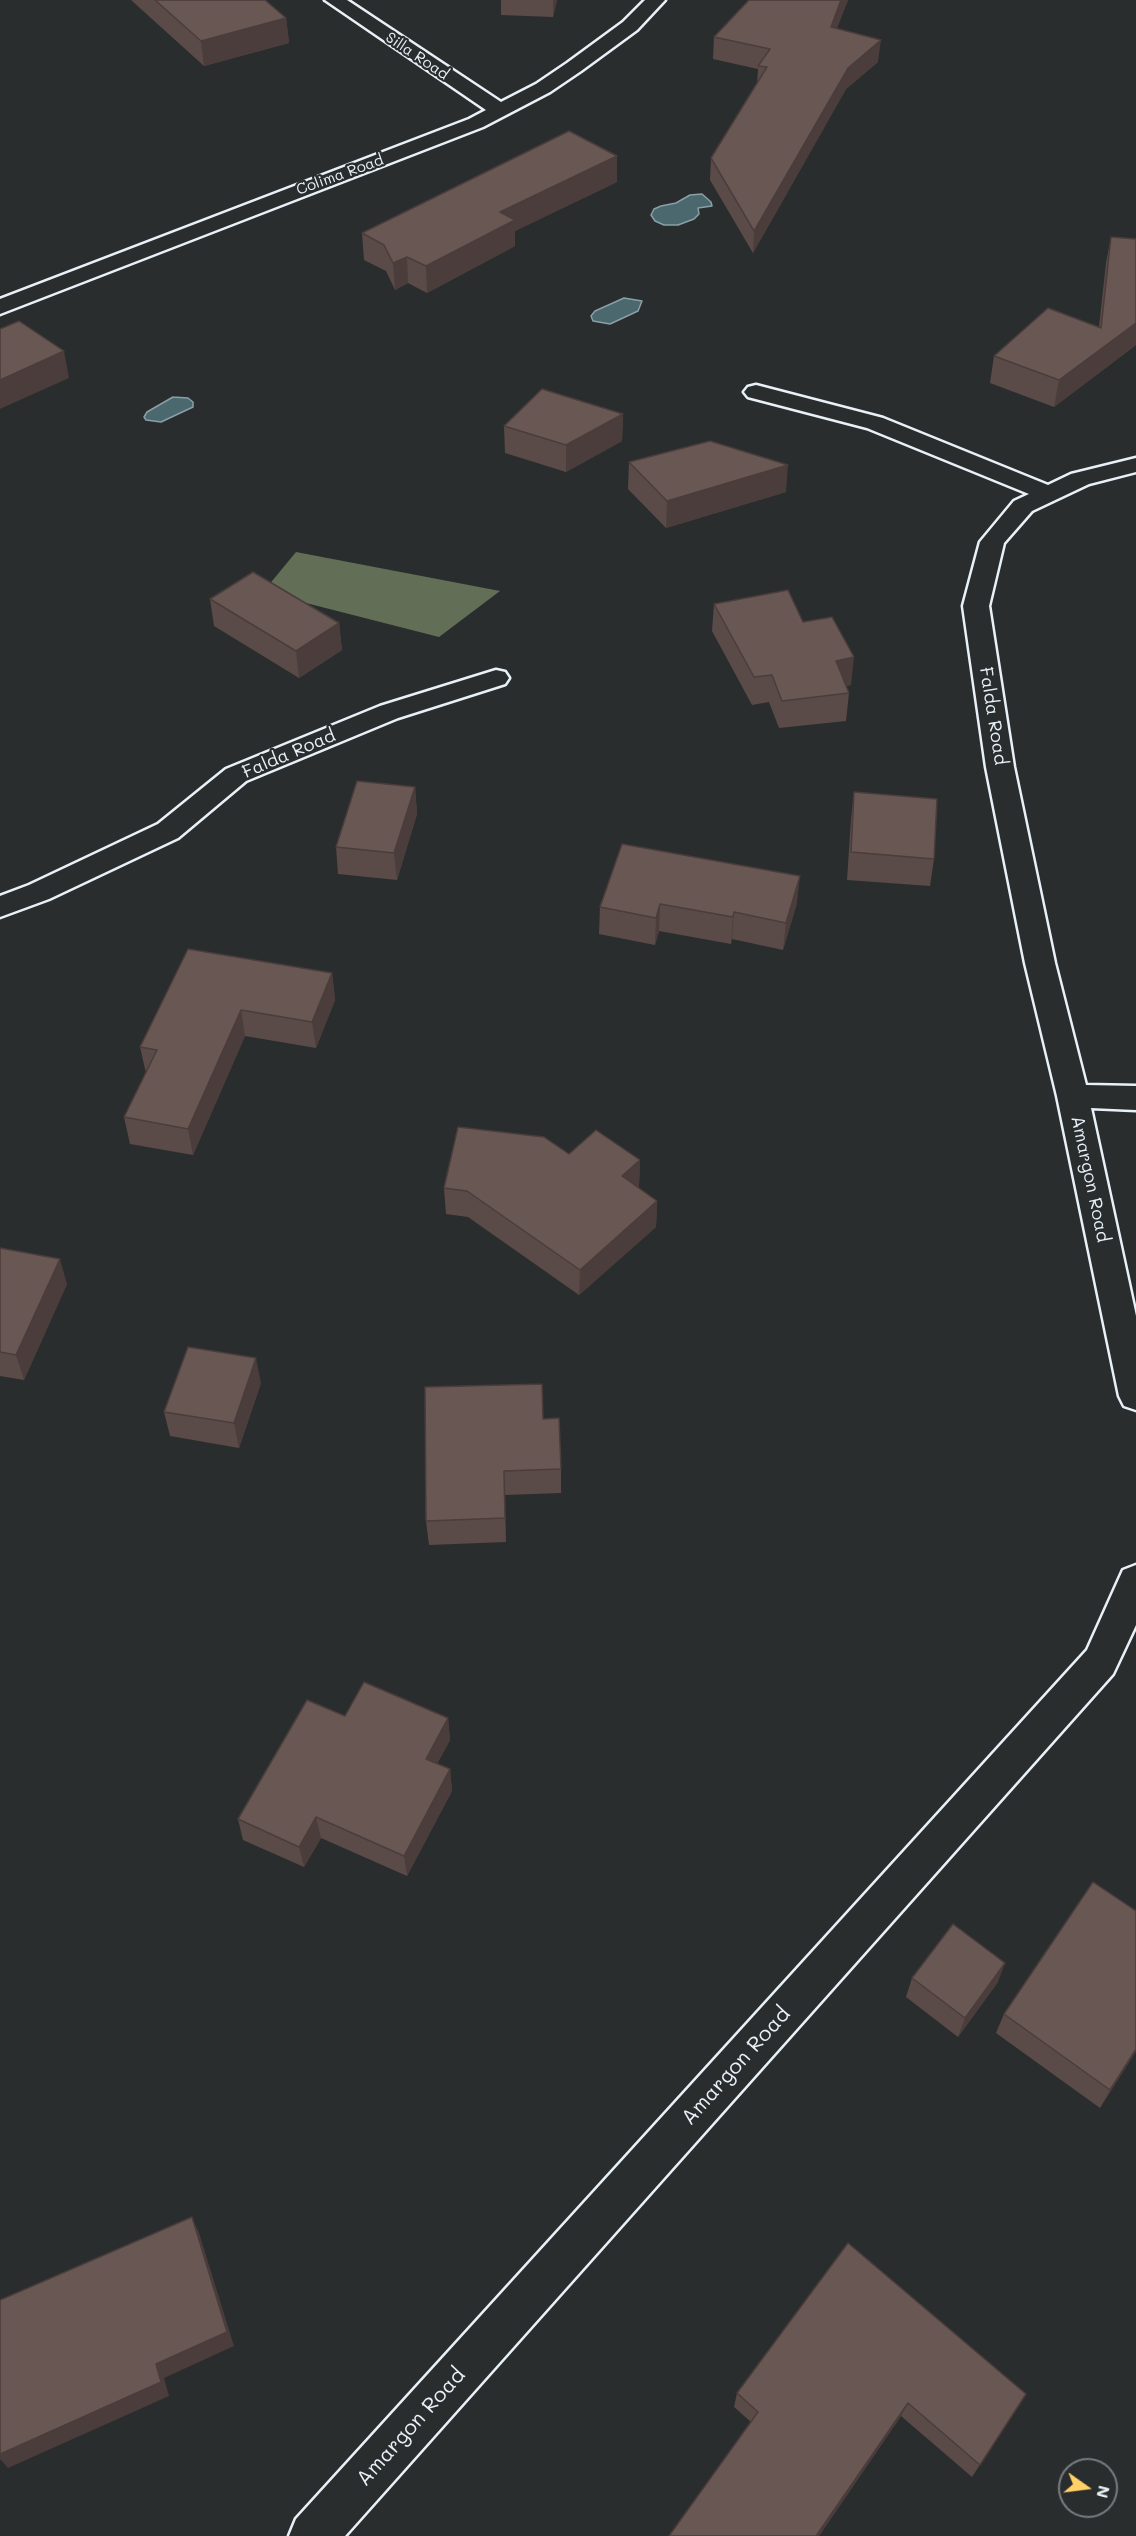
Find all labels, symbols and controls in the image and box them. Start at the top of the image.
street label: Silla Road [382,28,452,84]
street label: Colima Road [294,151,386,199]
street label: Falda Road [975,665,1011,767]
street label: Falda Road [239,725,339,783]
street label: Amargon Road [1066,1114,1114,1244]
street label: Amargon Road [676,2002,796,2130]
street label: Amargon Road [351,2363,471,2491]
north arrow [1058,2458,1118,2518]
text: N [1092,2484,1116,2500]

